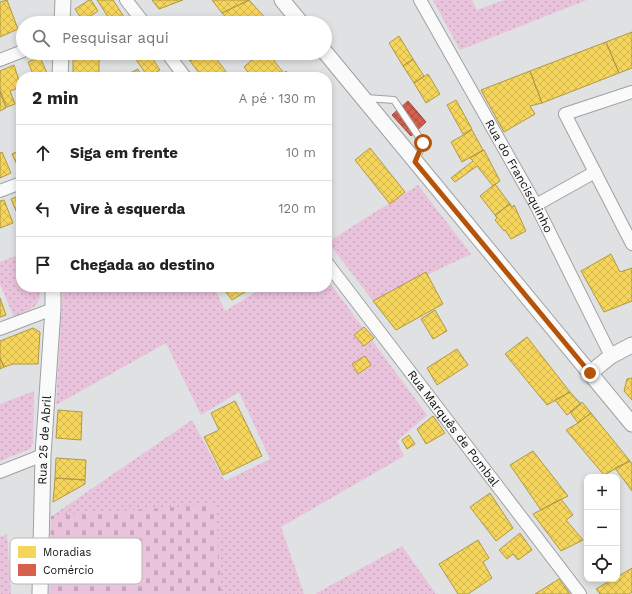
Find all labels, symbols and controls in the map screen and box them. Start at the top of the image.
search box [16,16,332,60]
icon: search [30,27,52,49]
text: Pesquisar aqui [62,29,169,47]
text: 2 min [32,88,78,108]
text: A pé · 130 m [239,91,316,106]
street label: Rua do Francisquinho [482,117,556,235]
route start [414,134,432,152]
icon: ahead [32,142,54,164]
text: Siga em frente [70,144,178,162]
text: 10 m [286,145,316,160]
icon: left [32,198,54,220]
text: Vire à esquerda [70,200,185,218]
text: 120 m [278,201,316,216]
icon: arrive [32,254,54,276]
text: Chegada ao destino [70,256,215,274]
route end [581,364,599,382]
street label: Rua Marquês de Pombal [405,367,502,489]
street label: Rua 25 de Abril [35,395,54,485]
map controls [584,474,620,582]
button: + [584,474,620,510]
button: − [584,510,620,546]
legend [10,538,142,584]
text: Moradias [43,546,92,559]
button: locate [584,546,620,582]
text: Comércio [43,564,94,577]

